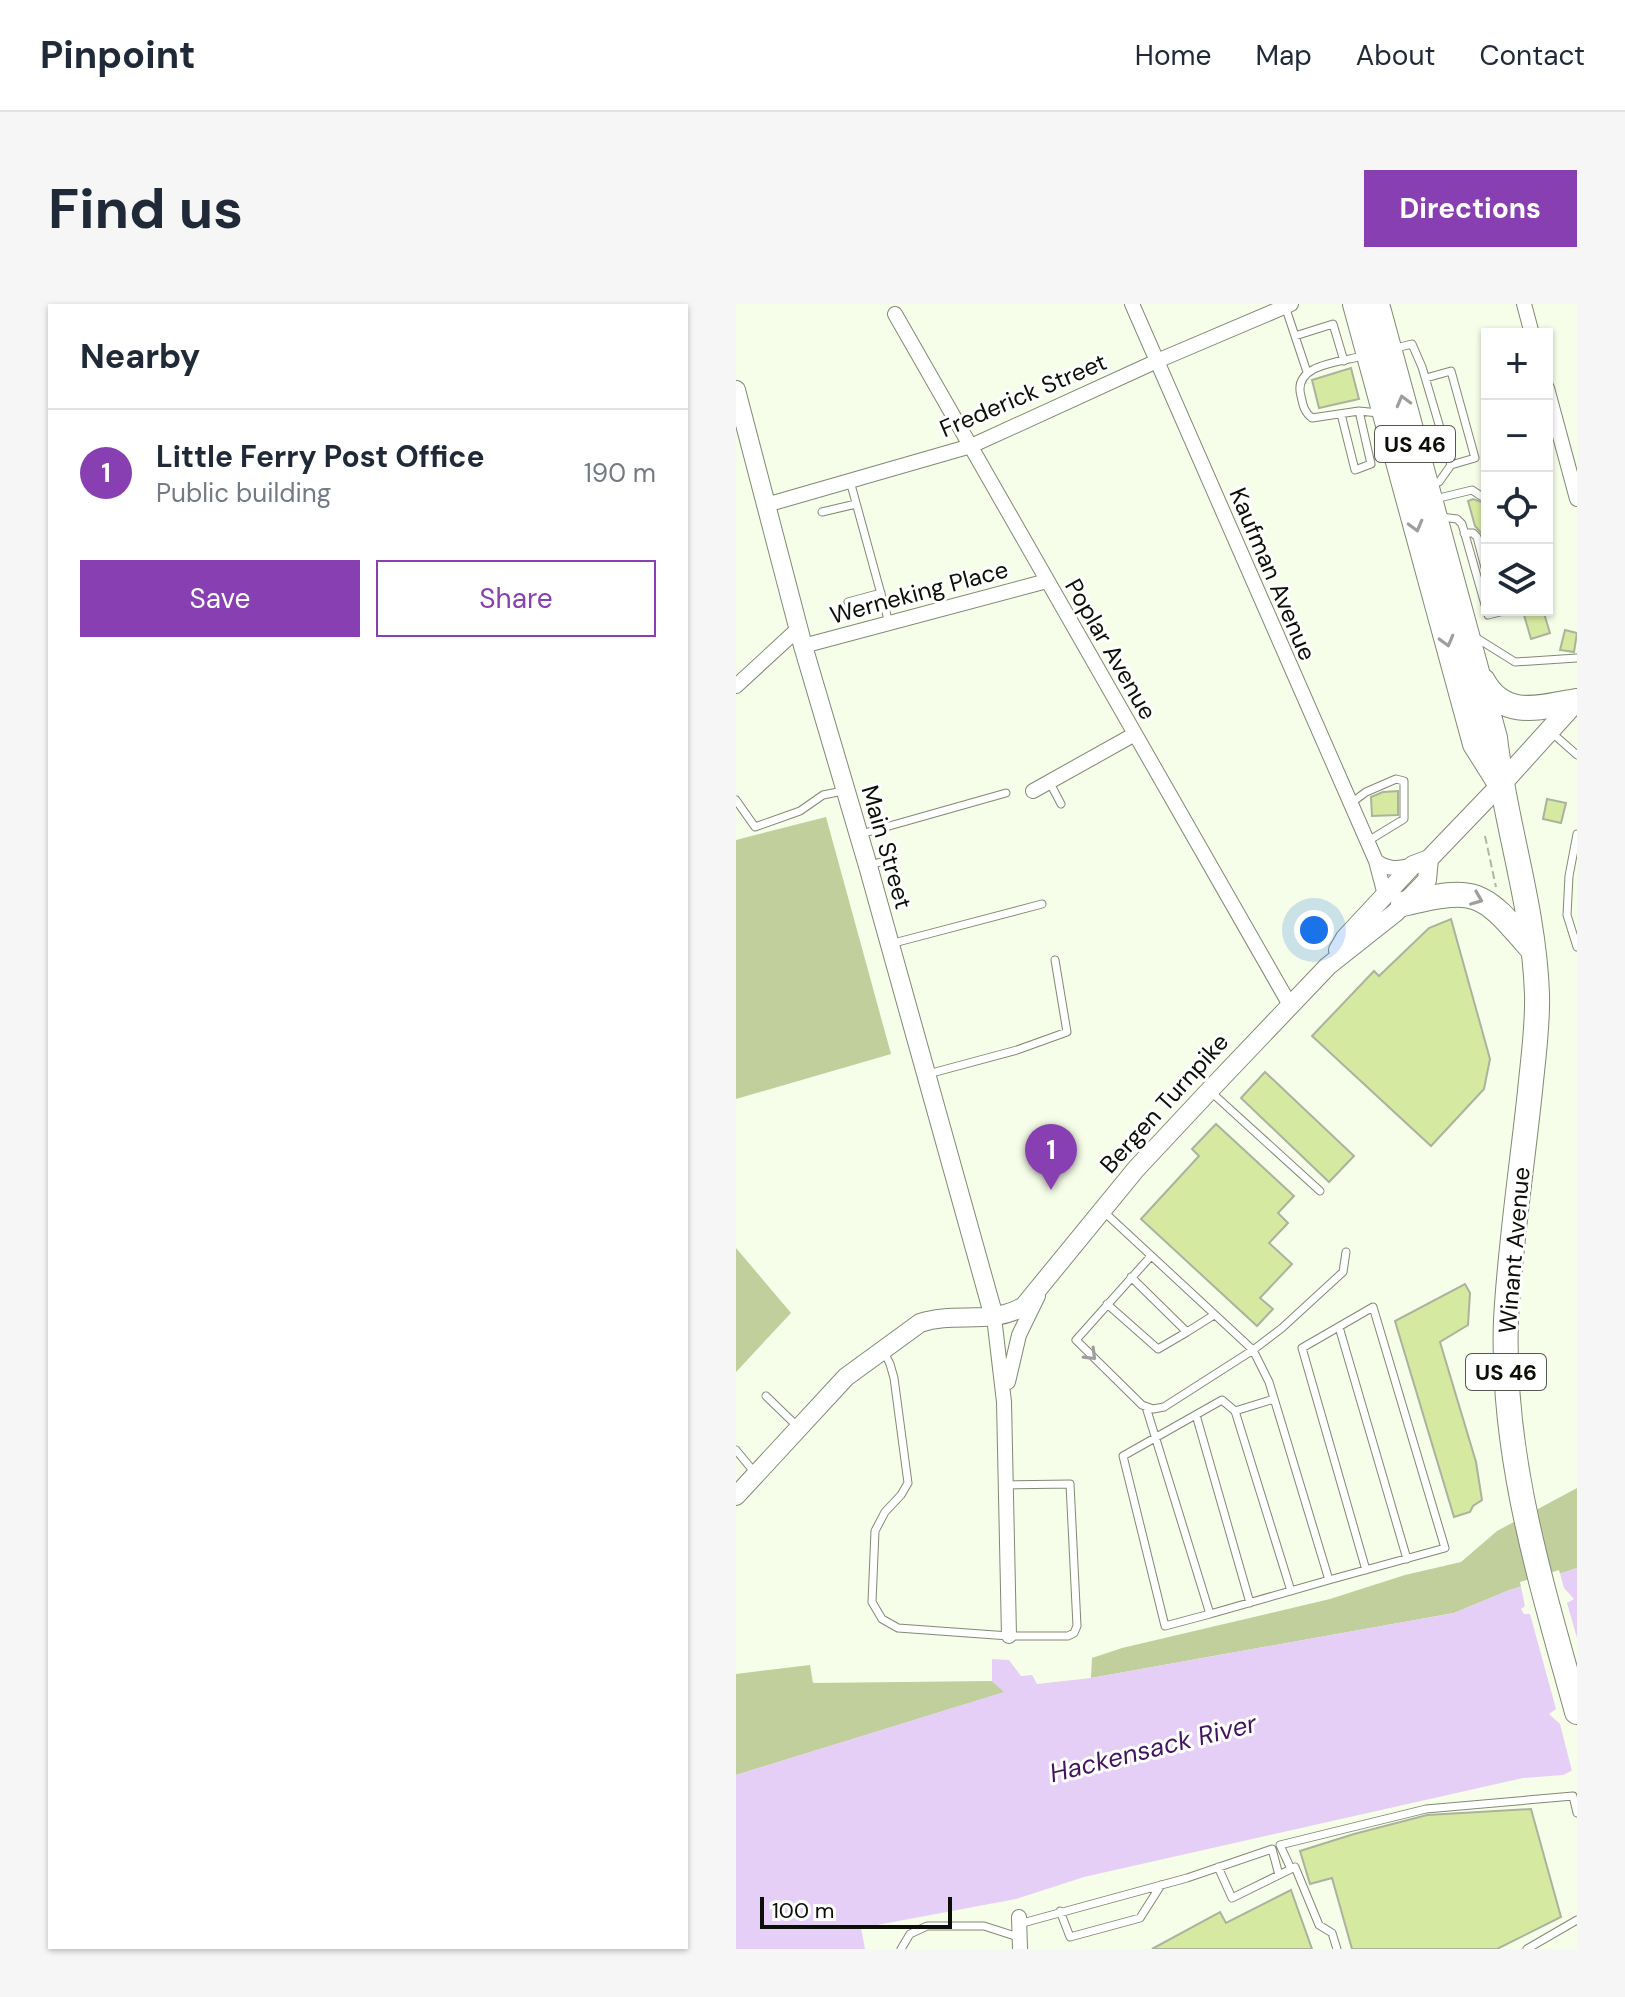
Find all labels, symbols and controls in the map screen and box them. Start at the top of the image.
text: Pinpoint [40,30,196,80]
text: Home [1135,37,1211,74]
text: Map [1255,37,1312,74]
text: About [1356,37,1435,74]
text: Contact [1479,37,1585,74]
button: Directions [1364,170,1577,247]
text: Find us [48,172,243,245]
map controls [1481,328,1553,616]
button: + [1481,328,1553,400]
text: Nearby [80,334,200,379]
street label: Frederick Street [935,346,1111,444]
one-way arrow [1396,394,1413,408]
button: − [1481,400,1553,472]
road number: US 46 [1375,426,1455,462]
text: Little Ferry Post Office [156,437,484,476]
text: 1 [101,456,111,490]
text: 190 m [584,456,656,490]
button: locate [1481,472,1553,544]
text: Public building [156,476,331,510]
street label: Kaufman Avenue [1223,483,1323,665]
one-way arrow [1406,518,1423,532]
button: layers [1481,544,1553,616]
street label: Werneking Place [827,553,1011,631]
button: Save [80,560,360,637]
button: Share [376,560,656,637]
street label: Poplar Avenue [1058,573,1164,725]
one-way arrow [1438,633,1454,647]
street label: Main Street [855,782,919,912]
one-way arrow [1469,890,1483,906]
your location [1294,910,1334,950]
street label: Bergen Turnpike [1093,1027,1235,1179]
pin: 1 [1025,1124,1077,1190]
street label: Winant Avenue [1491,1165,1537,1335]
one-way arrow [1082,1346,1097,1360]
road number: US 46 [1466,1354,1546,1390]
water label: Hackensack River [1046,1705,1261,1790]
scale bar [760,1893,952,1929]
text: 100 m [772,1896,834,1925]

